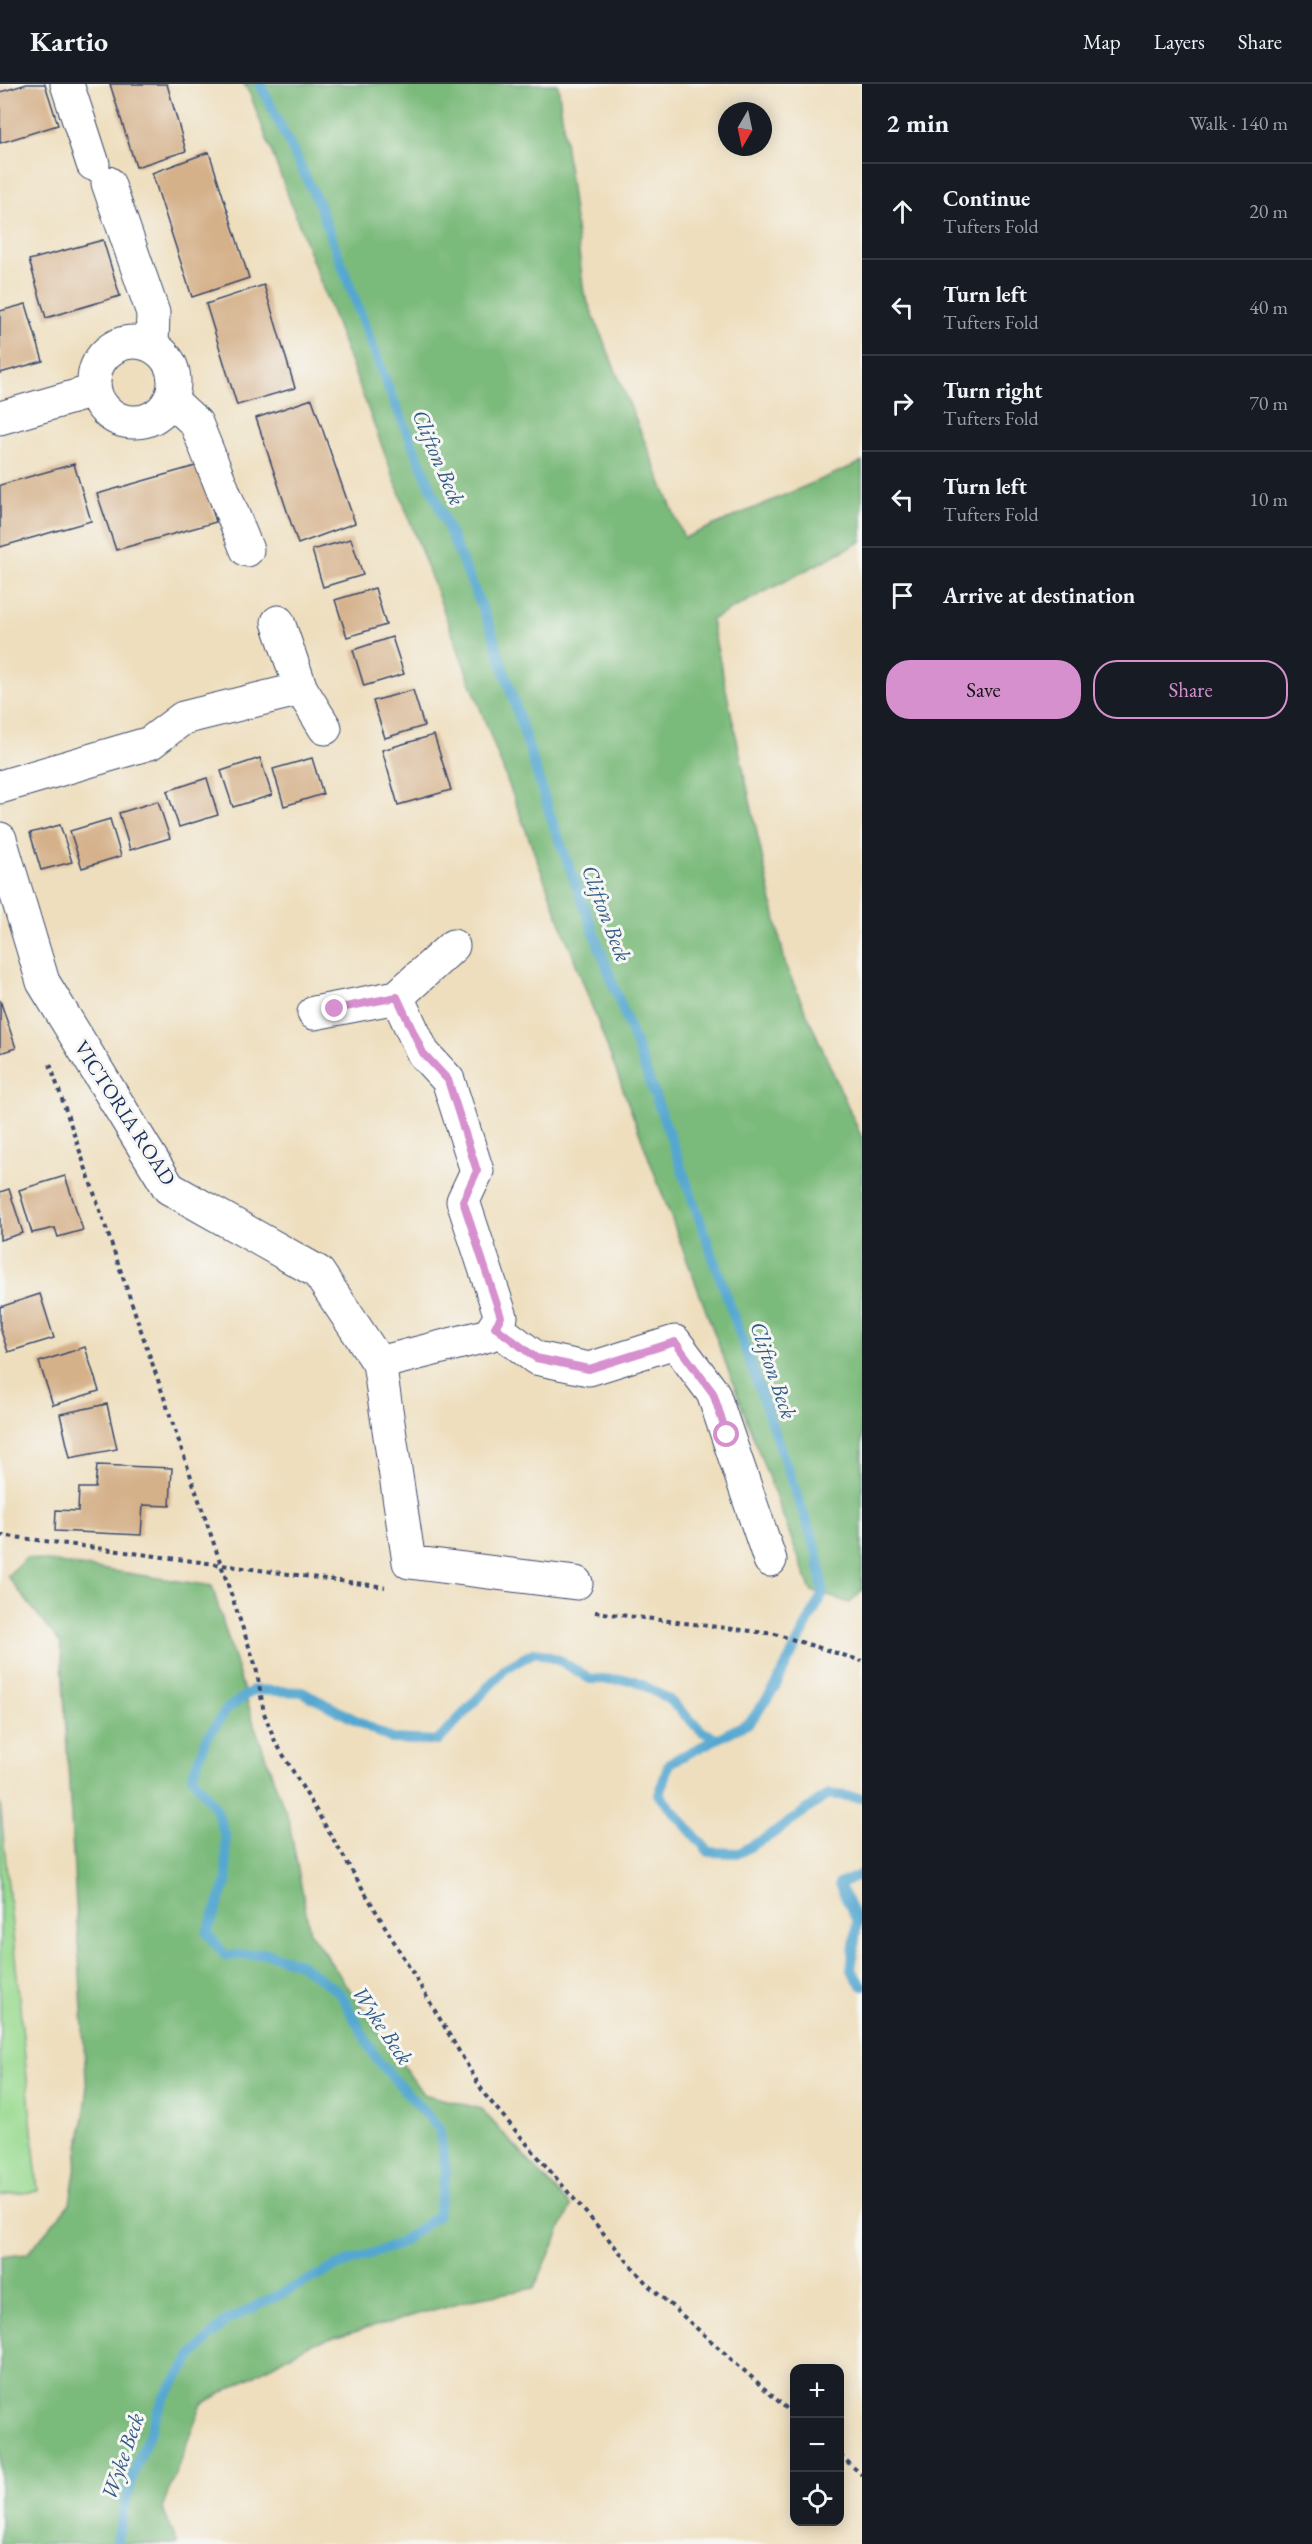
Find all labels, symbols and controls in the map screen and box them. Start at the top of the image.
text: Kartio [30,23,108,59]
text: Map [1083,28,1121,55]
text: Layers [1154,28,1205,55]
text: Share [1238,28,1282,55]
north arrow [718,102,772,156]
text: 2 min [886,106,949,140]
text: Walk · 140 m [1189,110,1288,136]
text: Continue [943,184,1030,213]
icon: ahead [886,195,919,228]
text: 20 m [1249,198,1288,224]
text: Tufters Fold [943,213,1039,239]
text: Turn left [943,280,1027,309]
icon: left [886,291,919,324]
text: 40 m [1249,294,1288,320]
text: Tufters Fold [943,309,1039,335]
text: Turn right [943,376,1042,405]
icon: right [886,387,919,420]
text: 70 m [1249,390,1288,416]
water label: Clifton Beck [405,405,472,509]
text: Tufters Fold [943,405,1039,431]
text: Turn left [943,472,1027,501]
icon: left [886,483,919,516]
text: 10 m [1249,486,1288,512]
text: Tufters Fold [943,501,1039,527]
icon: arrive [886,579,919,612]
text: Arrive at destination [943,581,1135,610]
button: Save [886,660,1081,719]
button: Share [1093,660,1288,719]
water label: Clifton Beck [575,861,638,966]
route end [321,995,347,1021]
street label: VICTORIA ROAD [69,1035,182,1190]
water label: Clifton Beck [743,1318,804,1423]
route start [713,1421,739,1447]
water label: Wyke Beck [346,1980,420,2071]
map controls [790,2364,844,2526]
button: + [790,2364,844,2418]
water label: Wyke Beck [94,2409,151,2503]
button: − [790,2418,844,2472]
button: locate [790,2472,844,2526]

